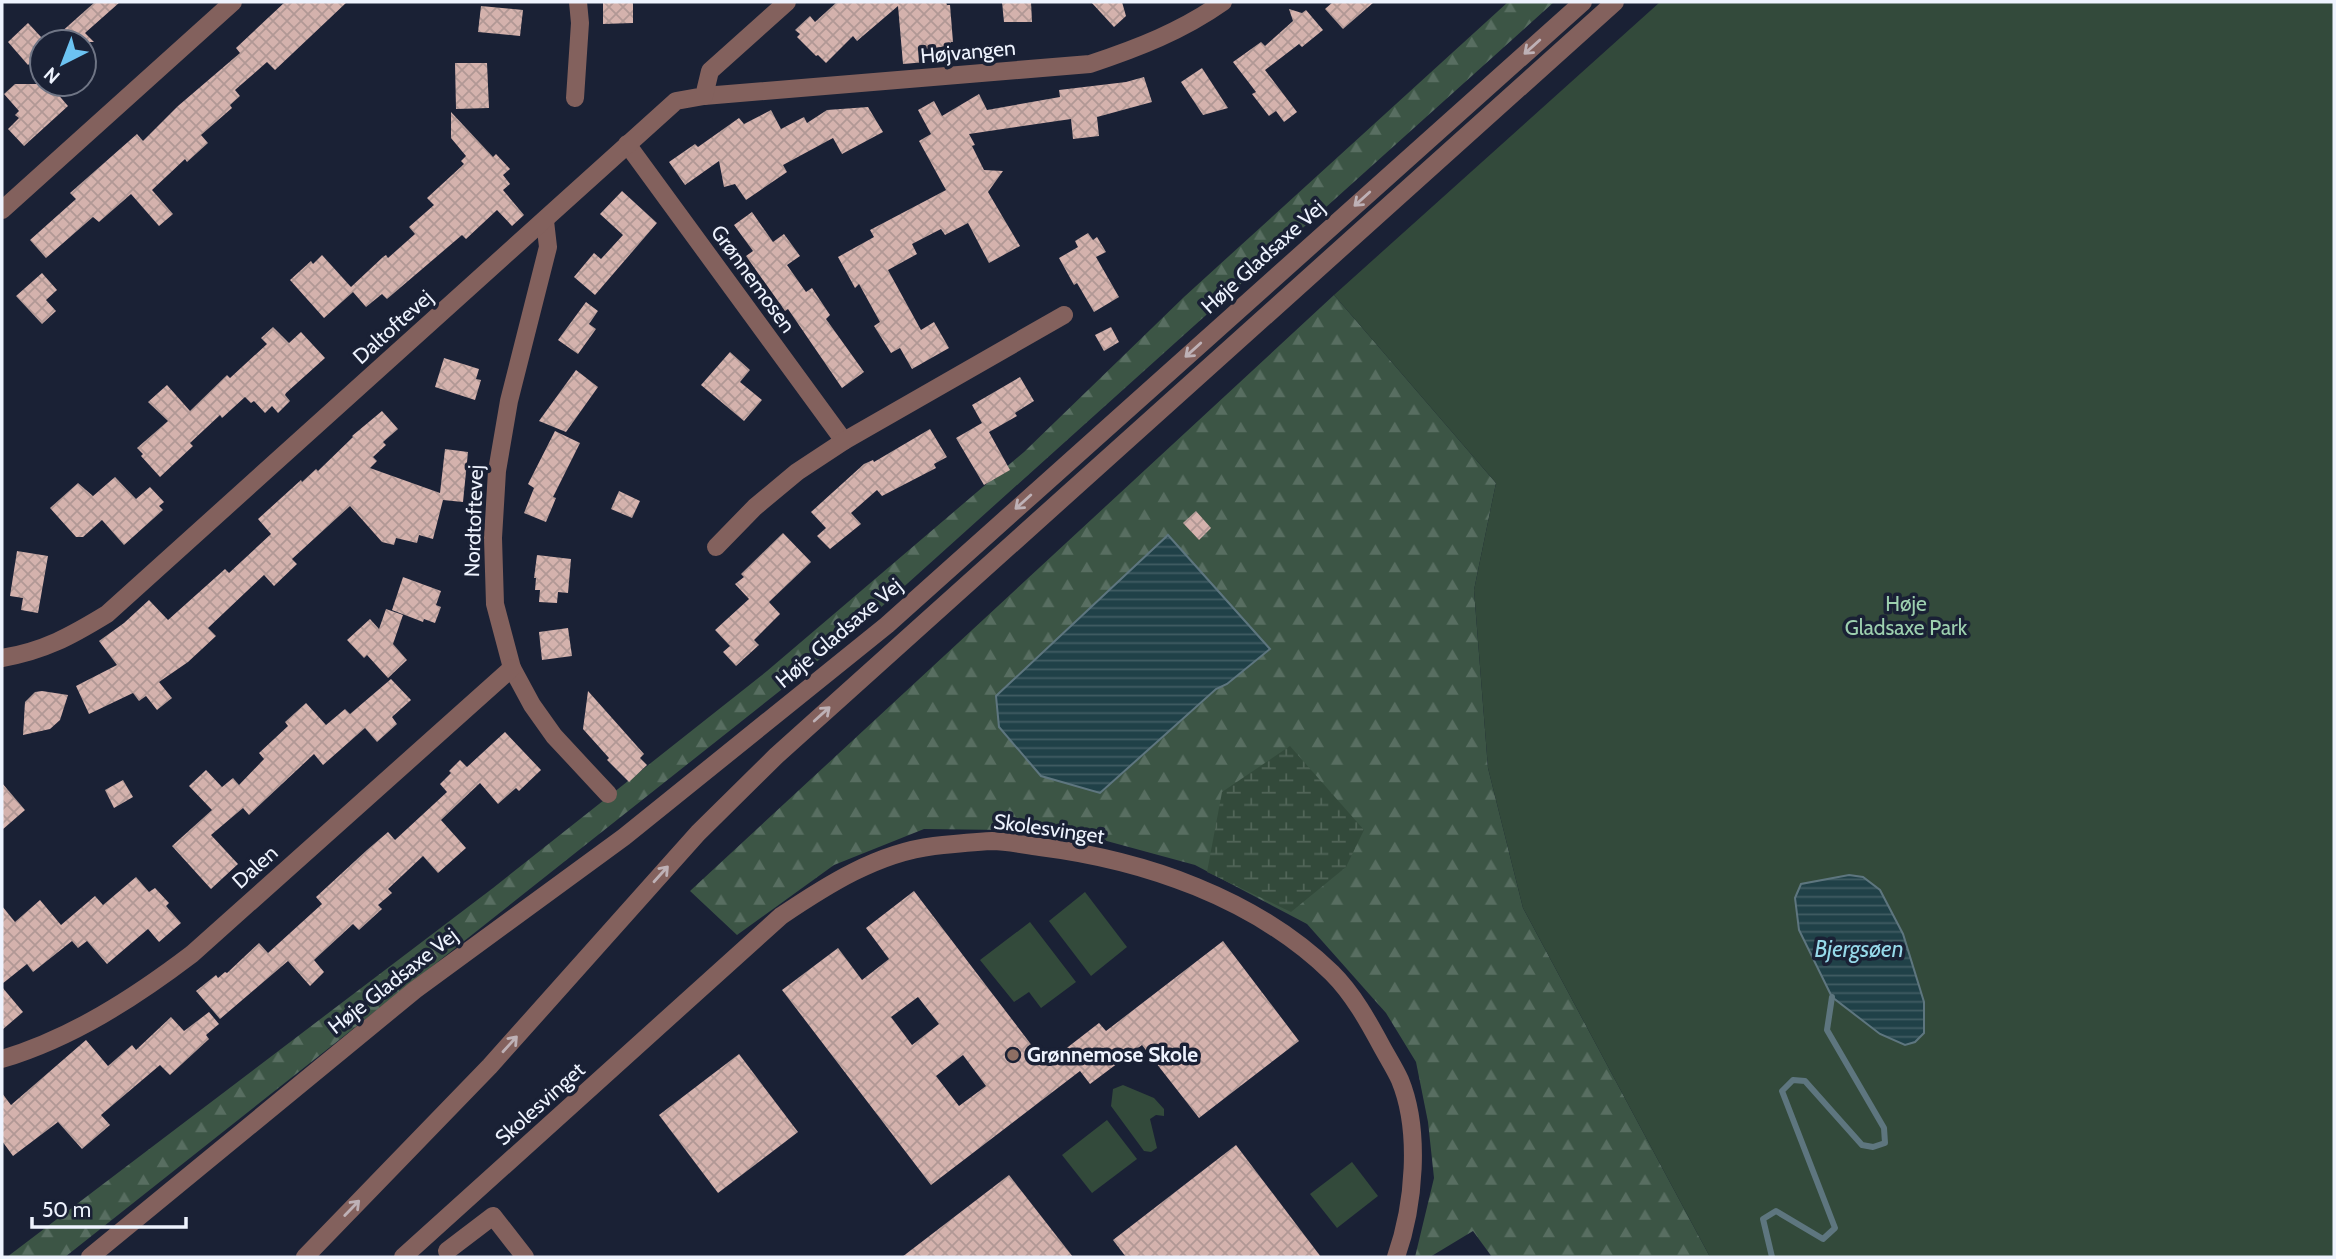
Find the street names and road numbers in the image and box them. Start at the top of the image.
street label: Højvangen [919,35,1017,69]
street label: Høje Gladsaxe Vej [1196,195,1330,319]
street label: Grønnemosen [706,220,801,338]
street label: Daltoftevej [348,284,438,370]
street label: Nordtoftevej [459,464,489,578]
street label: Høje Gladsaxe Vej [770,572,908,694]
street label: Skolesvinget [992,808,1106,849]
street label: Dalen [227,840,283,893]
street label: Høje Gladsaxe Vej [323,922,463,1040]
street label: Skolesvinget [490,1057,590,1150]

